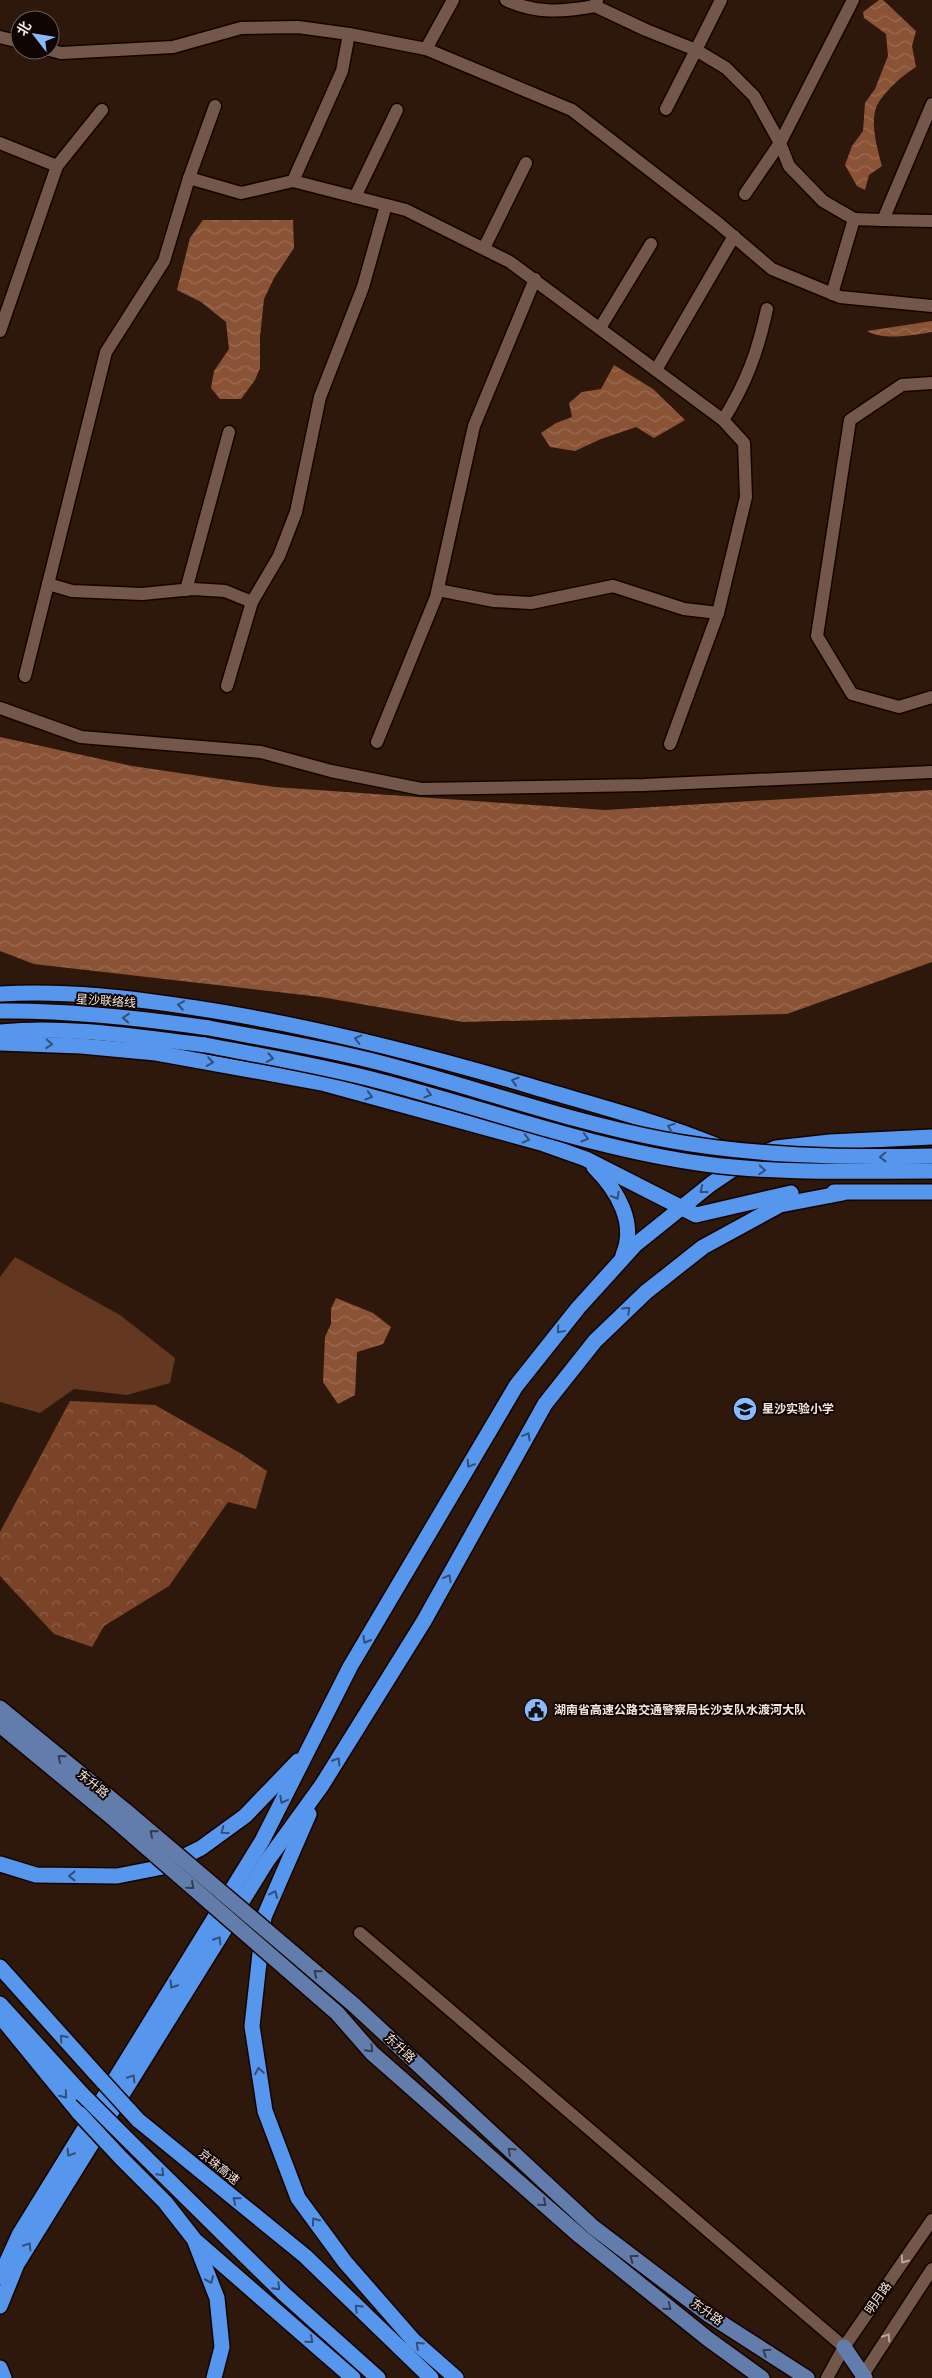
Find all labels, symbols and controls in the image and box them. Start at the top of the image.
north arrow [10,10,60,60]
text: 北 [13,18,34,38]
street label: 星沙联络线 [76,992,136,1010]
one-way arrow [177,1001,186,1011]
one-way arrow [122,1013,130,1024]
one-way arrow [353,1034,362,1045]
one-way arrow [45,1039,53,1050]
one-way arrow [266,1052,275,1062]
one-way arrow [206,1057,214,1067]
one-way arrow [511,1077,519,1087]
one-way arrow [424,1089,432,1099]
one-way arrow [364,1091,372,1101]
one-way arrow [667,1123,675,1133]
one-way arrow [580,1132,589,1143]
one-way arrow [521,1133,529,1143]
one-way arrow [879,1152,887,1162]
one-way arrow [758,1164,766,1175]
one-way arrow [699,1184,709,1193]
one-way arrow [610,1191,620,1200]
one-way arrow [622,1307,631,1316]
one-way arrow [558,1324,566,1333]
school or university icon: 星沙实验小学 [732,1396,758,1422]
place label: 星沙实验小学 [762,1402,834,1416]
one-way arrow [521,1433,531,1442]
one-way arrow [466,1459,476,1468]
one-way arrow [441,1575,451,1584]
one-way arrow [362,1635,372,1644]
public building icon: 湖南省高速公路交通警察局长沙支队水渡河大队 [523,1697,549,1723]
place label: 湖南省高速公路交通警察局长沙支队水渡河大队 [554,1703,806,1717]
one-way arrow [58,1755,67,1763]
one-way arrow [330,1758,340,1767]
street label: 东升路 [75,1767,111,1801]
one-way arrow [279,1795,289,1804]
one-way arrow [220,1825,230,1834]
one-way arrow [150,1831,159,1839]
one-way arrow [68,1871,76,1881]
one-way arrow [186,1880,195,1889]
one-way arrow [267,1890,278,1899]
one-way arrow [212,1937,222,1946]
one-way arrow [313,1970,322,1979]
one-way arrow [170,1980,180,1989]
street label: 东升路 [382,2031,418,2065]
one-way arrow [60,2034,69,2043]
one-way arrow [364,2043,373,2052]
one-way arrow [254,2066,264,2075]
one-way arrow [126,2075,136,2084]
one-way arrow [59,2089,67,2098]
street label: 京珠高速 [196,2146,242,2188]
one-way arrow [66,2148,76,2157]
one-way arrow [508,2148,517,2157]
one-way arrow [156,2167,165,2176]
one-way arrow [233,2197,242,2206]
one-way arrow [538,2198,547,2207]
one-way arrow [312,2217,321,2227]
one-way arrow [22,2243,32,2252]
one-way arrow [901,2254,910,2264]
one-way arrow [629,2255,639,2264]
one-way arrow [204,2275,214,2284]
street label: 明月路 [862,2279,894,2317]
one-way arrow [271,2281,280,2290]
street label: 东升路 [688,2296,726,2328]
one-way arrow [663,2302,672,2311]
one-way arrow [355,2304,364,2313]
one-way arrow [304,2334,313,2343]
one-way arrow [881,2334,891,2343]
one-way arrow [416,2342,425,2351]
one-way arrow [762,2348,771,2358]

